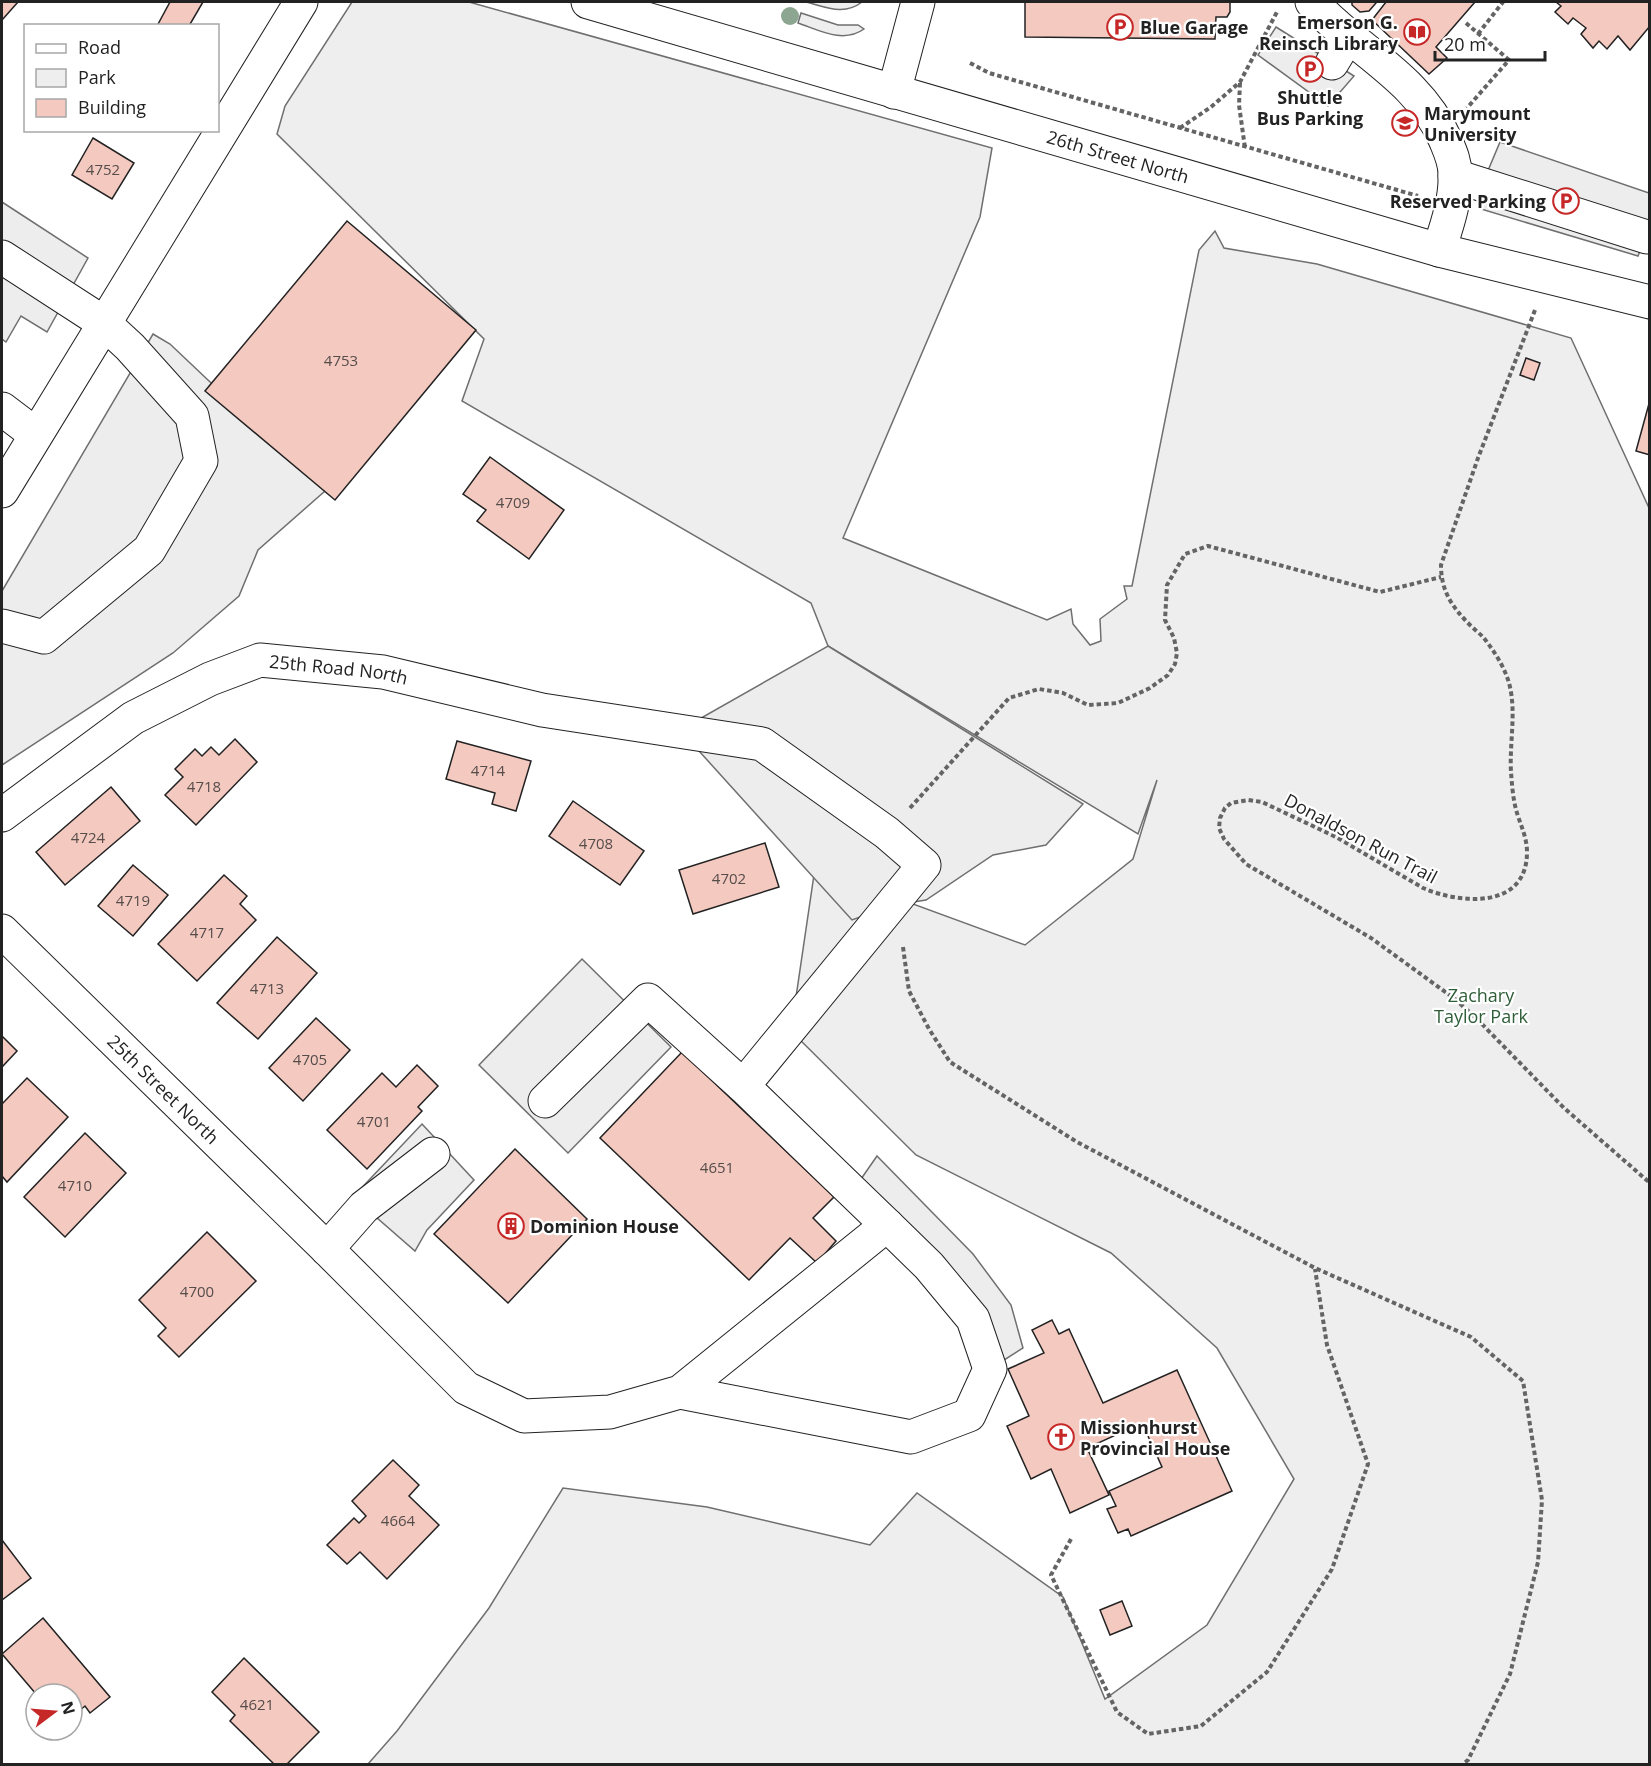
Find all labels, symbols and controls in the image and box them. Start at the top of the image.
place label: Emerson G. Reinsch Library [1259,10,1399,55]
parking icon: Blue Garage [1105,12,1135,42]
place label: Blue Garage [1140,15,1248,39]
library icon: Emerson G. Reinsch Library [1402,17,1432,47]
legend [24,24,219,132]
scale bar [1435,24,1544,62]
text: 20 m [1444,32,1486,56]
text: Road [78,35,121,59]
parking icon: Shuttle Bus Parking [1295,54,1325,84]
text: Park [78,65,116,89]
place label: Shuttle Bus Parking [1257,85,1363,130]
text: Building [78,95,146,119]
place label: Marymount University [1424,101,1531,146]
school or university icon: Marymount University [1390,108,1420,138]
street label: 26th Street North [1044,124,1192,189]
house number: 4752 [86,159,120,179]
parking icon: Reserved Parking [1551,186,1581,216]
place label: Reserved Parking [1390,189,1546,213]
house number: 4753 [324,350,358,370]
house number: 4709 [496,492,530,512]
street label: 25th Road North [268,649,411,690]
house number: 4714 [471,760,506,780]
house number: 4718 [187,776,221,796]
street label: Donaldson Run Trail [1280,788,1442,888]
house number: 4724 [71,827,106,847]
house number: 4708 [579,833,613,853]
house number: 4702 [712,868,746,888]
house number: 4719 [116,890,150,910]
house number: 4717 [190,922,224,942]
house number: 4713 [250,978,284,998]
park label: Zachary Taylor Park [1434,983,1529,1028]
street label: 25th Street North [103,1029,224,1149]
house number: 4705 [293,1049,327,1069]
house number: 4701 [357,1111,391,1131]
house number: 4651 [700,1157,734,1177]
house number: 4710 [58,1175,92,1195]
building icon: Dominion House [496,1211,526,1241]
place label: Dominion House [530,1214,679,1238]
house number: 4700 [180,1281,214,1301]
place label: Missionhurst Provincial House [1080,1415,1230,1460]
church icon: Missionhurst Provincial House [1046,1422,1076,1452]
house number: 4664 [381,1510,416,1530]
north arrow [24,1682,84,1742]
house number: 4621 [240,1694,274,1714]
text: N [56,1699,81,1717]

